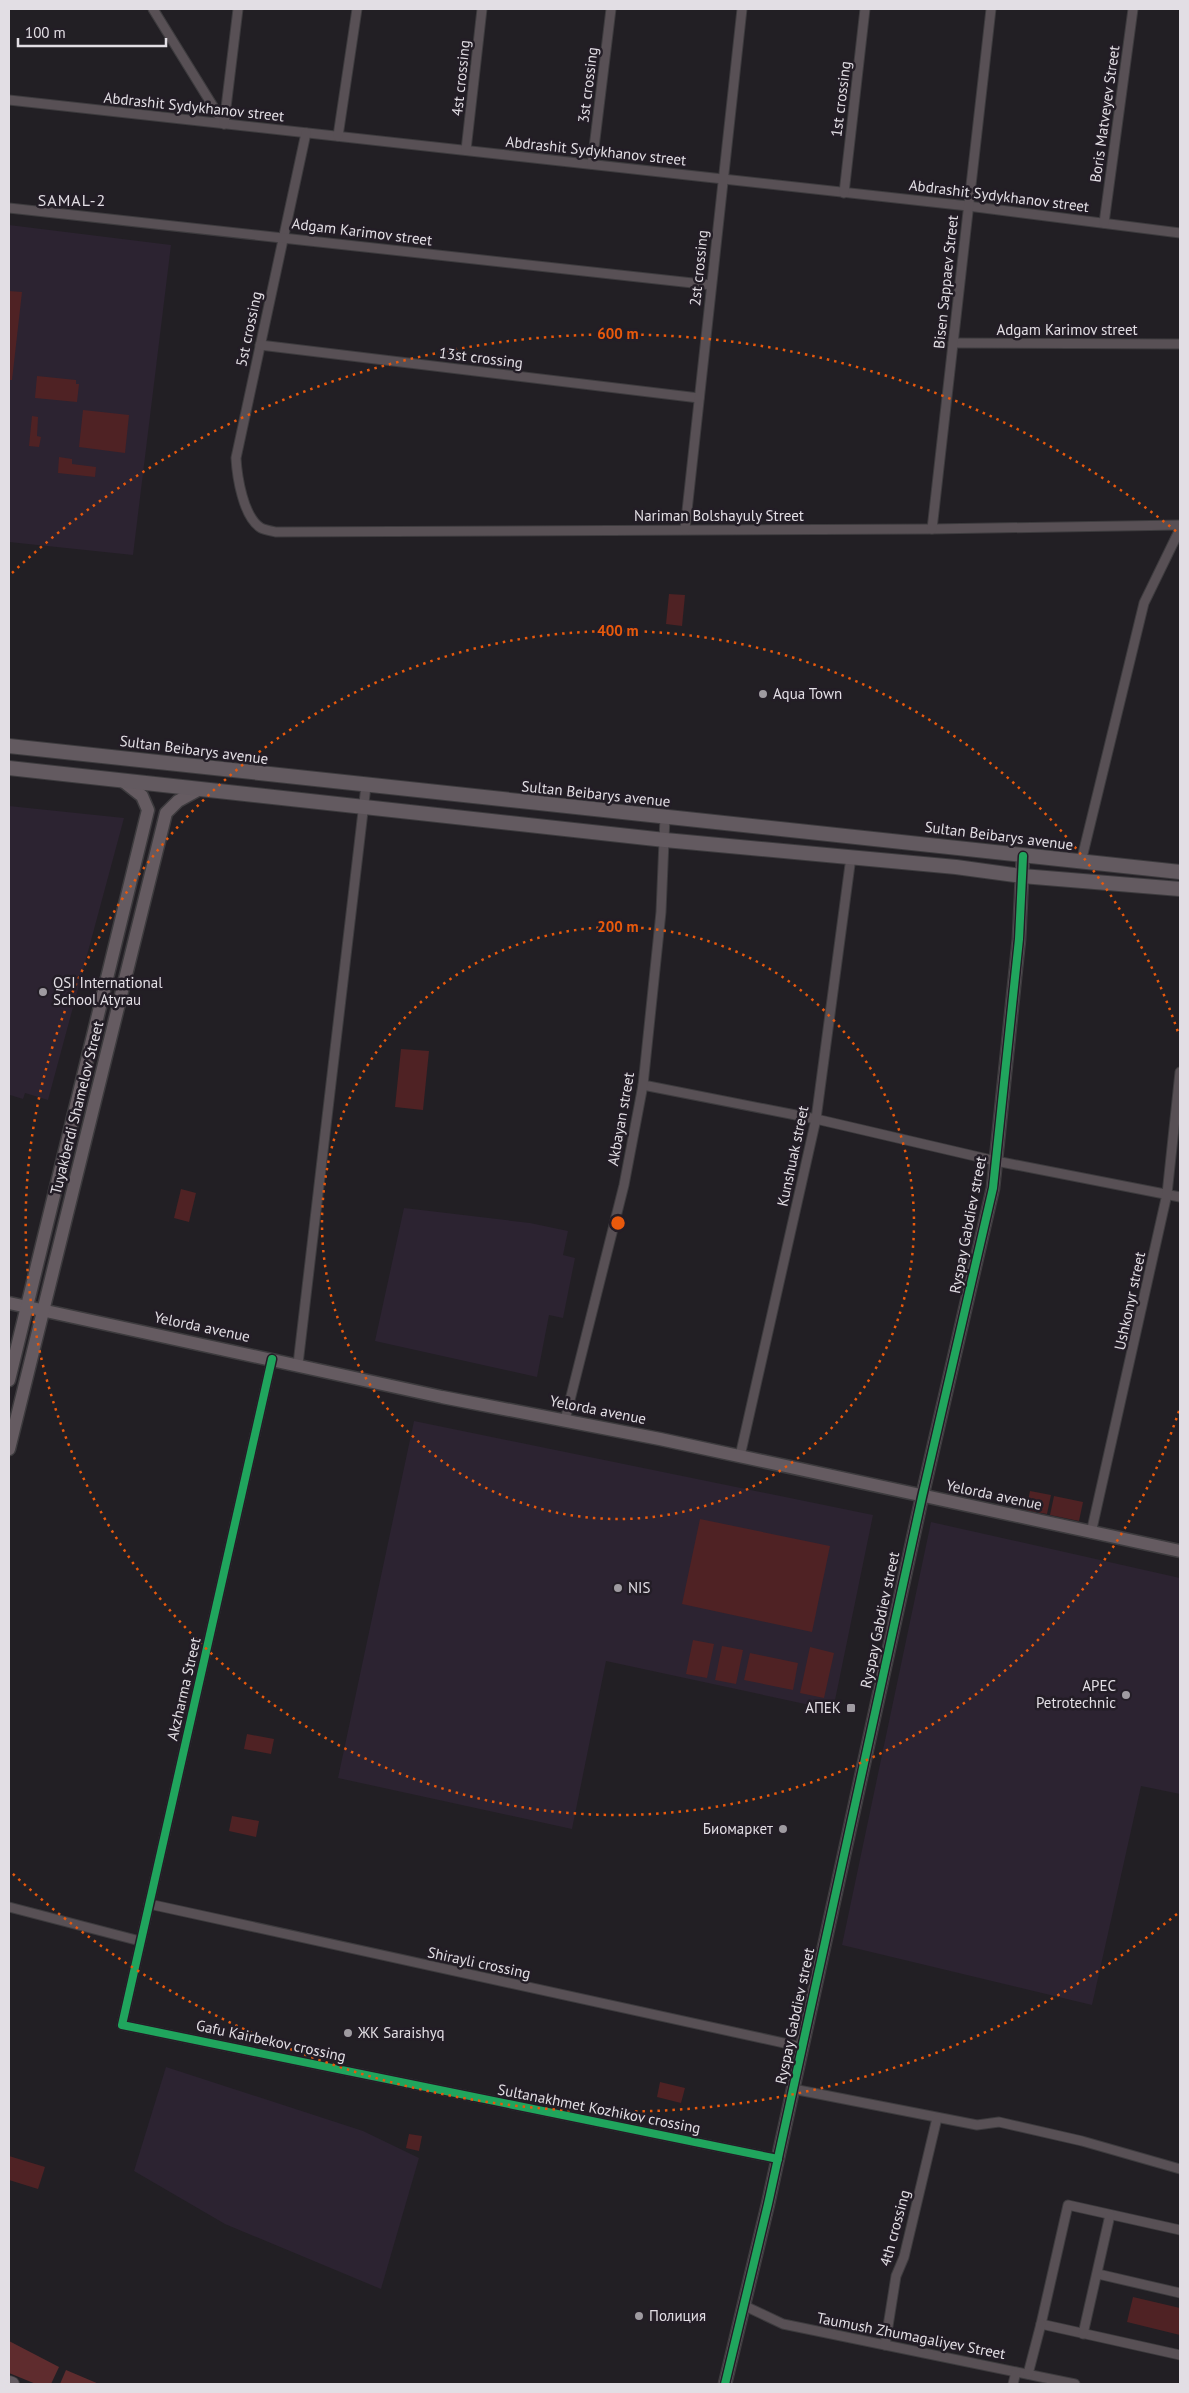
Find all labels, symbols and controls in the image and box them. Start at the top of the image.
scale bar [18,15,165,47]
text: 100 m [25,23,66,42]
street label: 4st crossing [447,39,474,117]
street label: Boris Matveyev Street [1085,44,1124,184]
street label: 3st crossing [573,46,602,124]
street label: 1st crossing [826,60,855,138]
street label: Abdrashit Sydykhanov street [103,88,285,125]
street label: Abdrashit Sydykhanov street [505,132,687,169]
street label: Abdrashit Sydykhanov street [908,175,1090,216]
district label: SAMAL-2 [38,190,106,210]
street label: Adgam Karimov street [291,213,433,250]
street label: Bisen Sappaev Street [929,214,962,350]
street label: 2st crossing [685,229,712,307]
street label: 5st crossing [231,290,266,368]
street label: Adgam Karimov street [996,320,1138,339]
text: 600 m [597,324,639,343]
street label: 13st crossing [438,343,524,372]
street label: Nariman Bolshayuly Street [634,506,804,525]
text: 400 m [597,621,639,640]
place label: Aqua Town [773,684,842,703]
marker: Aqua Town [757,688,769,700]
street label: Sultan Beibarys avenue [119,731,269,768]
street label: Sultan Beibarys avenue [521,776,671,811]
street label: Sultan Beibarys avenue [924,817,1074,854]
text: 200 m [597,917,639,936]
place label: QSI International School Atyrau [53,973,163,1009]
marker: QSI International School Atyrau [37,986,49,998]
street label: Tuyakberdi Shamelov Street [46,1019,107,1197]
street label: Akbayan street [603,1071,638,1167]
street label: Kunshuak street [773,1104,812,1208]
street label: Ryspay Gabdiev street [945,1155,990,1295]
centre of rings [609,1214,627,1232]
street label: Ushkonyr street [1110,1250,1149,1352]
street label: Yelorda avenue [152,1307,252,1346]
street label: Yelorda avenue [548,1391,648,1428]
street label: Yelorda avenue [944,1475,1044,1514]
street label: Ryspay Gabdiev street [856,1550,903,1690]
place label: NIS [628,1578,650,1597]
marker: NIS [612,1582,624,1594]
street label: Akzharma Street [162,1635,205,1742]
place label: APEC Petrotechnic [1036,1676,1116,1712]
marker: APEC Petrotechnic [1120,1689,1132,1701]
place label: АПЕК [805,1698,841,1717]
marker: АПЕК [845,1702,857,1714]
place label: Биомаркет [703,1819,773,1838]
marker: Биомаркет [777,1823,789,1835]
street label: Shirayli crossing [426,1942,532,1983]
street label: Ryspay Gabdiev street [771,1946,818,2086]
street label: Gafu Kairbekov crossing [194,2015,348,2066]
place label: ЖК Saraishyq [357,2023,445,2042]
marker: ЖК Saraishyq [342,2027,354,2039]
street label: Sultanakhmet Kozhikov crossing [496,2079,702,2138]
street label: 4th crossing [875,2188,914,2268]
place label: Полиция [649,2306,706,2325]
street label: Taumush Zhumagaliyev Street [815,2308,1007,2363]
marker: Полиция [633,2310,645,2322]

